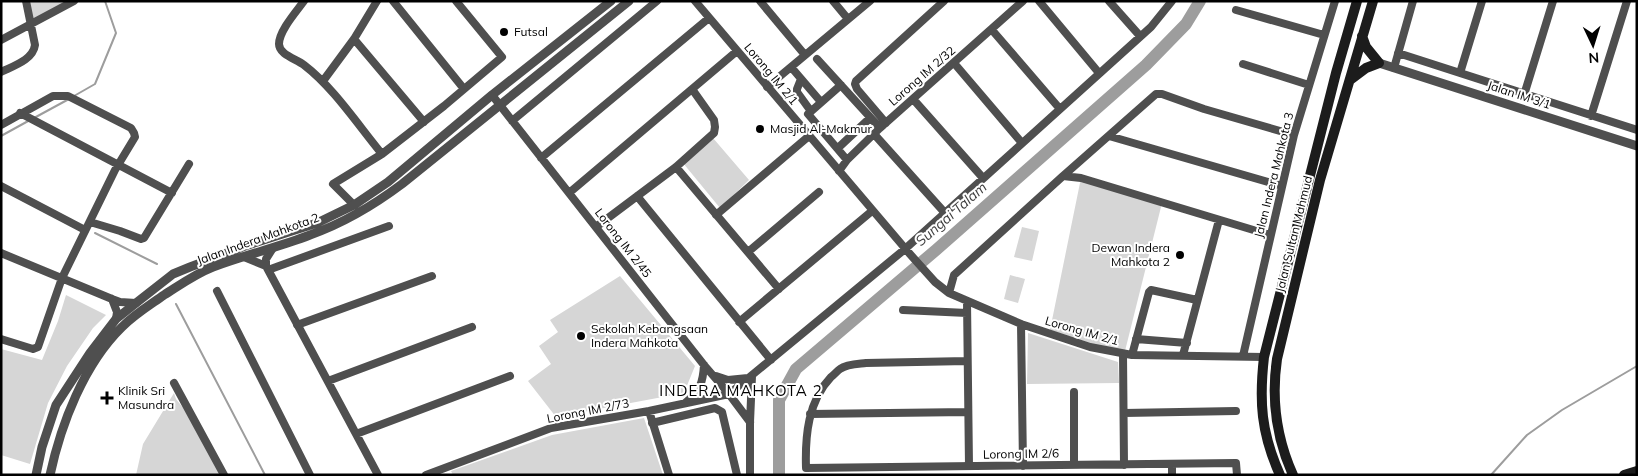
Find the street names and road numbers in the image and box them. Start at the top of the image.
street label: Lorong IM 2/1 [741,40,802,108]
street label: Lorong IM 2/32 [885,43,958,109]
street label: Jalan IM 3/1 [1486,77,1553,112]
street label: Jalan Indera Mahkota 3 [1251,111,1296,239]
street label: Jalan Sultan Mahmud [1272,174,1315,294]
street label: Lorong IM 2/45 [592,205,655,280]
street label: Jalan Indera Mahkota 2 [195,209,321,268]
street label: Lorong IM 2/1 [1043,313,1121,348]
street label: Lorong IM 2/73 [546,395,630,426]
street label: Lorong IM 2/6 [983,445,1059,462]

